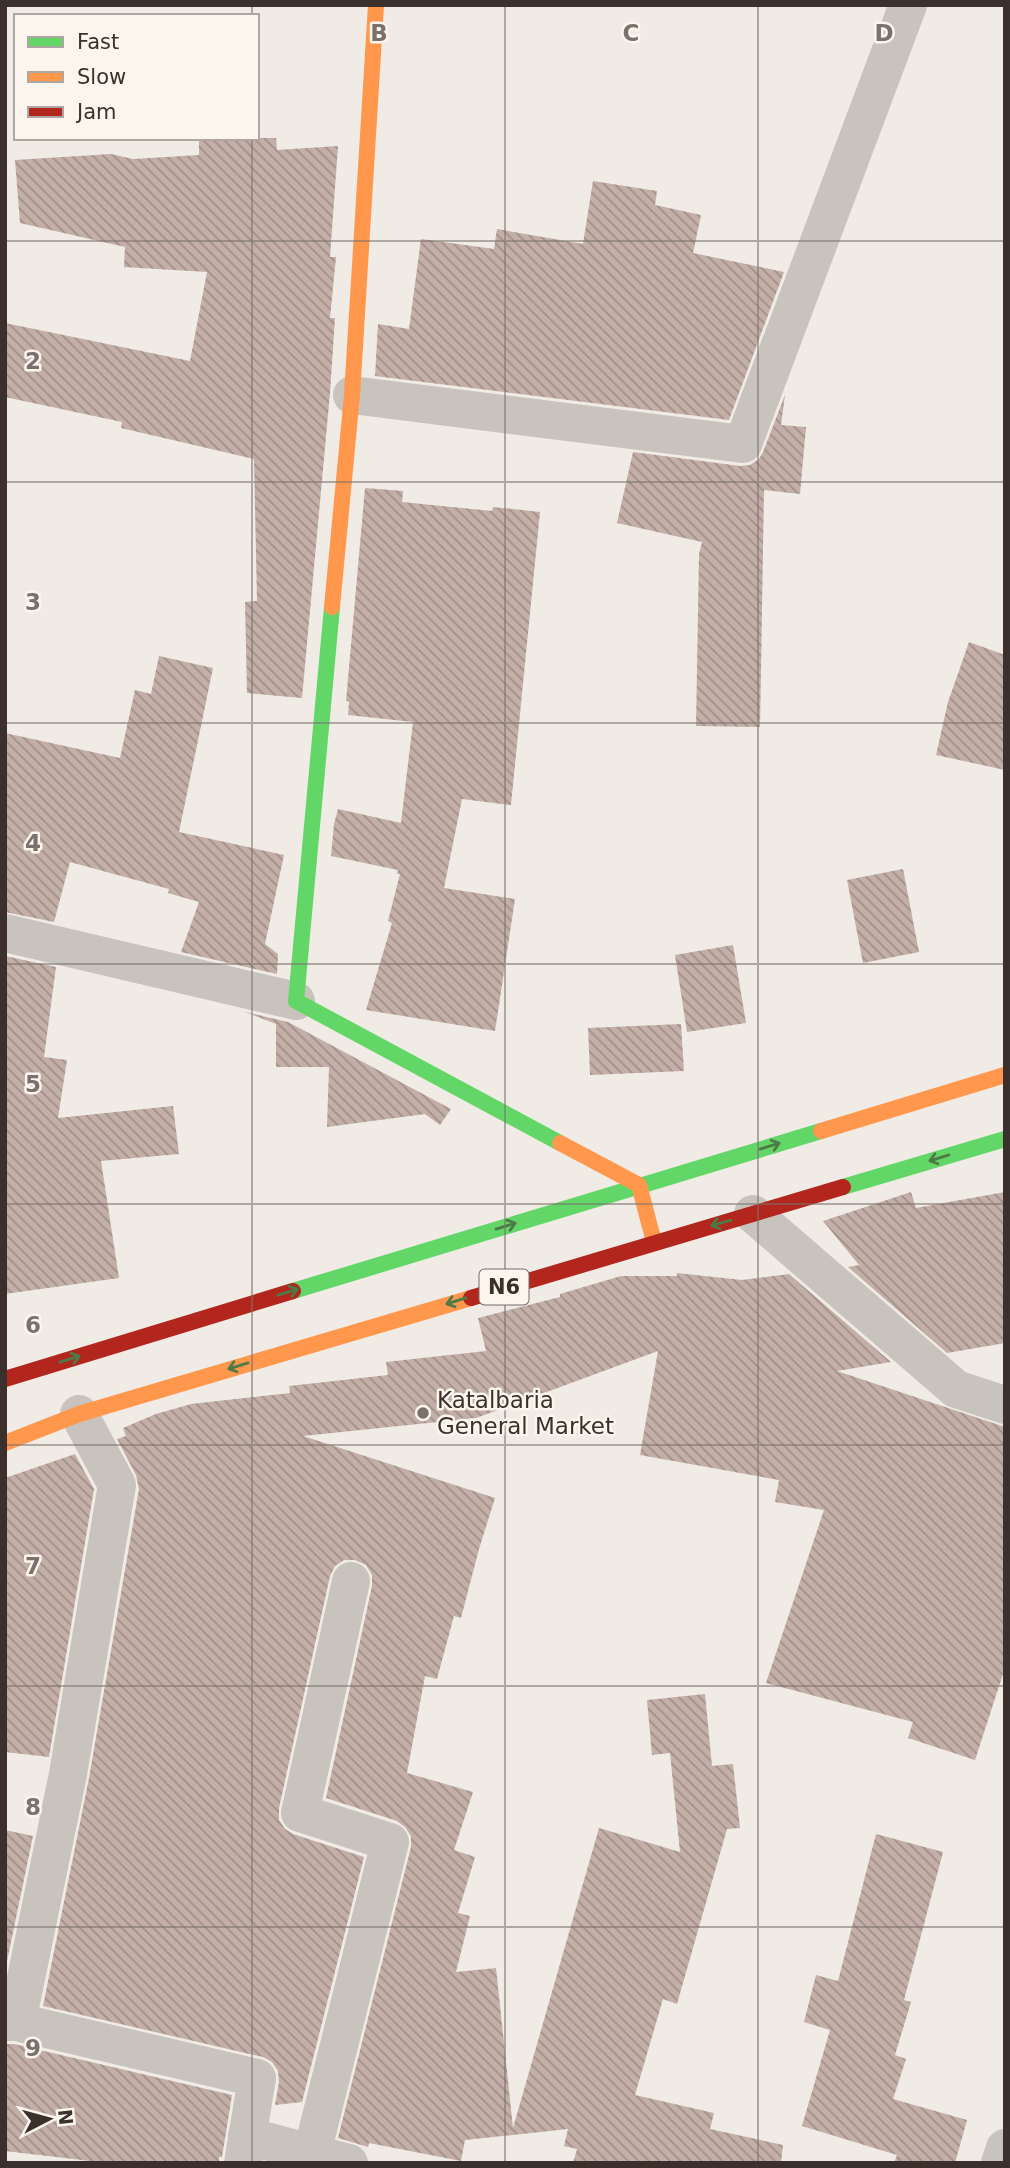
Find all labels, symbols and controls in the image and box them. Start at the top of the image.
legend [14,14,259,140]
text: B [370,20,388,46]
text: C [623,20,639,46]
text: D [874,20,894,46]
text: Fast [77,30,119,54]
text: Slow [77,65,126,89]
text: Jam [75,100,117,124]
text: 2 [25,348,41,374]
text: 3 [25,589,41,615]
text: 4 [25,830,41,856]
text: 5 [25,1071,41,1097]
one-way arrow [759,1138,781,1151]
one-way arrow [929,1153,951,1166]
one-way arrow [710,1217,733,1230]
one-way arrow [494,1219,516,1231]
road number: N6 [480,1270,528,1304]
one-way arrow [277,1285,299,1298]
one-way arrow [445,1296,467,1309]
text: 6 [25,1312,41,1338]
one-way arrow [59,1351,81,1364]
one-way arrow [227,1361,249,1374]
place label: Katalbaria General Market [437,1387,614,1439]
marker: Katalbaria General Market [415,1405,431,1421]
text: 7 [25,1553,41,1579]
text: 8 [25,1794,41,1820]
text: 9 [25,2035,41,2061]
north arrow [14,2084,84,2154]
text: N [54,2108,78,2126]

